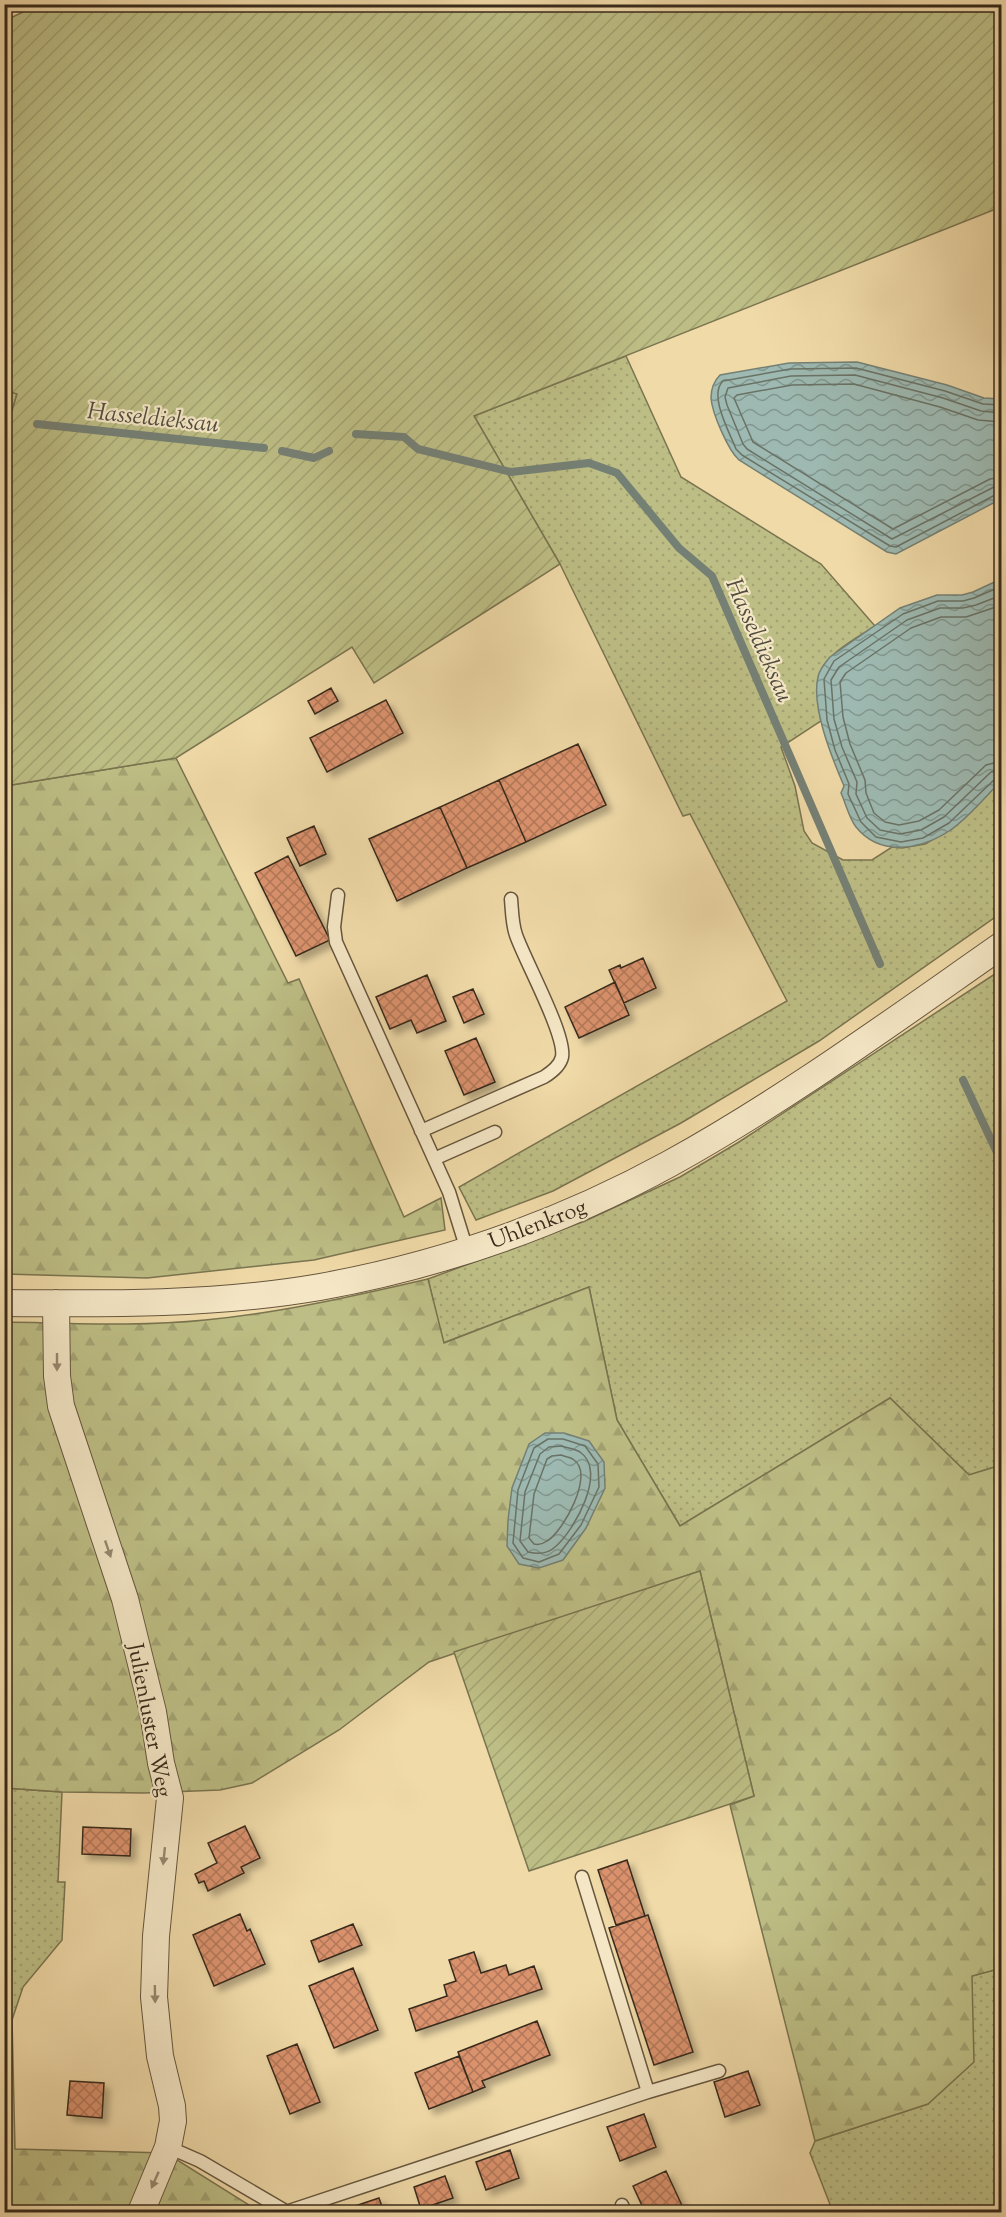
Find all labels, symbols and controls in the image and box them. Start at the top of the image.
water label: Hasseldieksau [85,395,221,443]
water label: Hasseldieksau [716,573,801,709]
street label: Uhlenkrog [484,1192,592,1259]
one-way arrow [52,1352,62,1371]
one-way arrow [104,1540,113,1558]
street label: Julienluster Weg [117,1640,179,1800]
one-way arrow [159,1847,169,1866]
one-way arrow [150,1985,160,2004]
one-way arrow [150,2172,160,2190]

